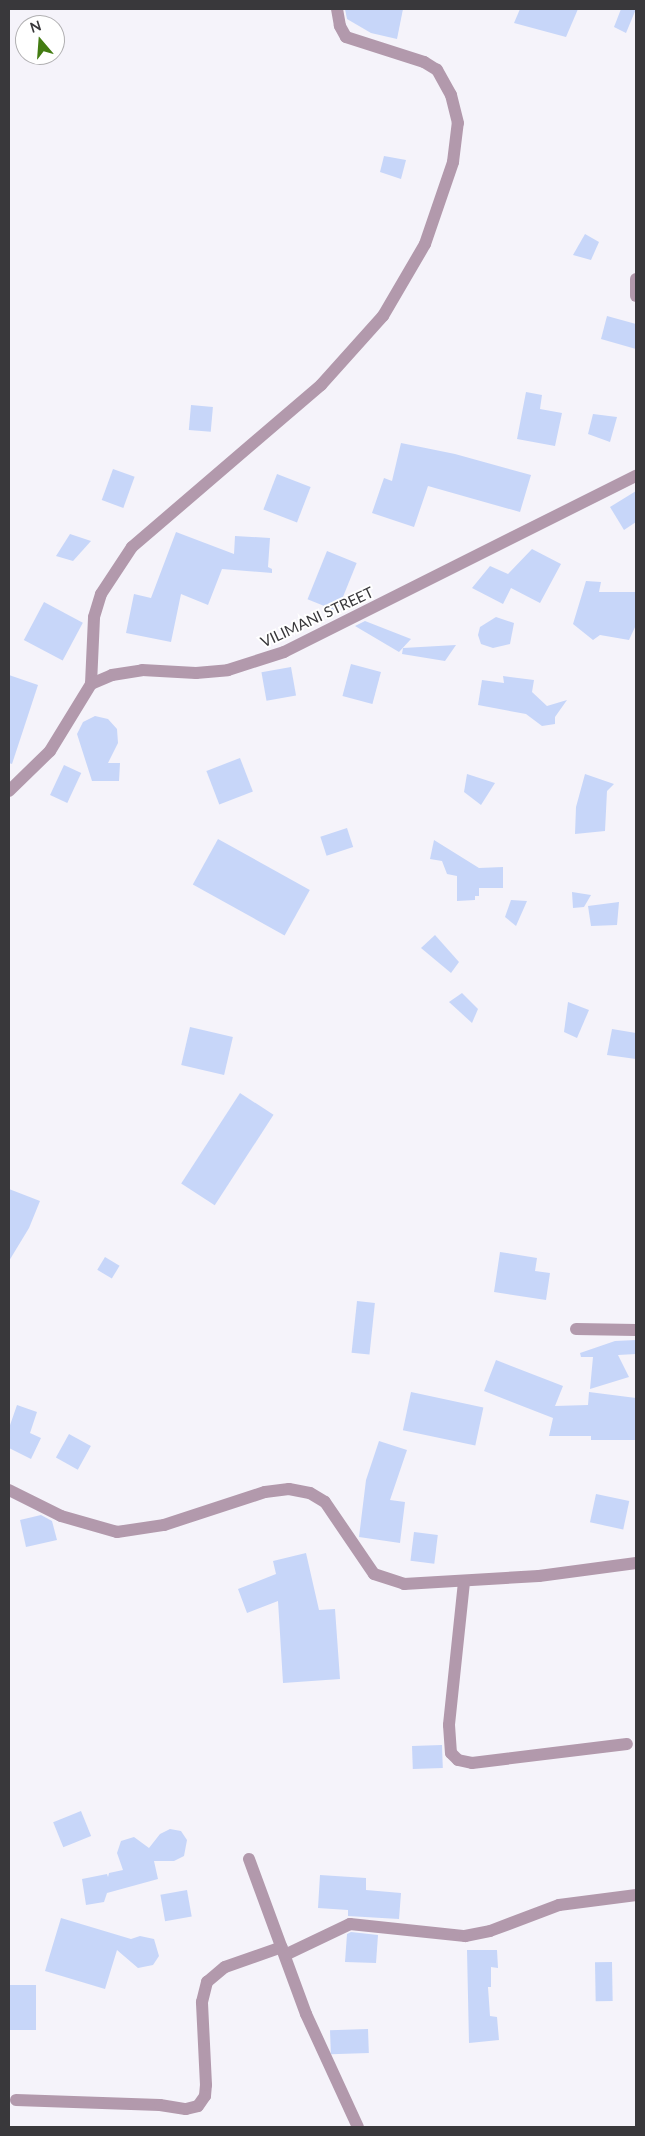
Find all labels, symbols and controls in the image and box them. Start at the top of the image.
north arrow [15,15,65,65]
text: N [28,16,43,36]
street label: VILIMANI STREET [258,583,376,651]

